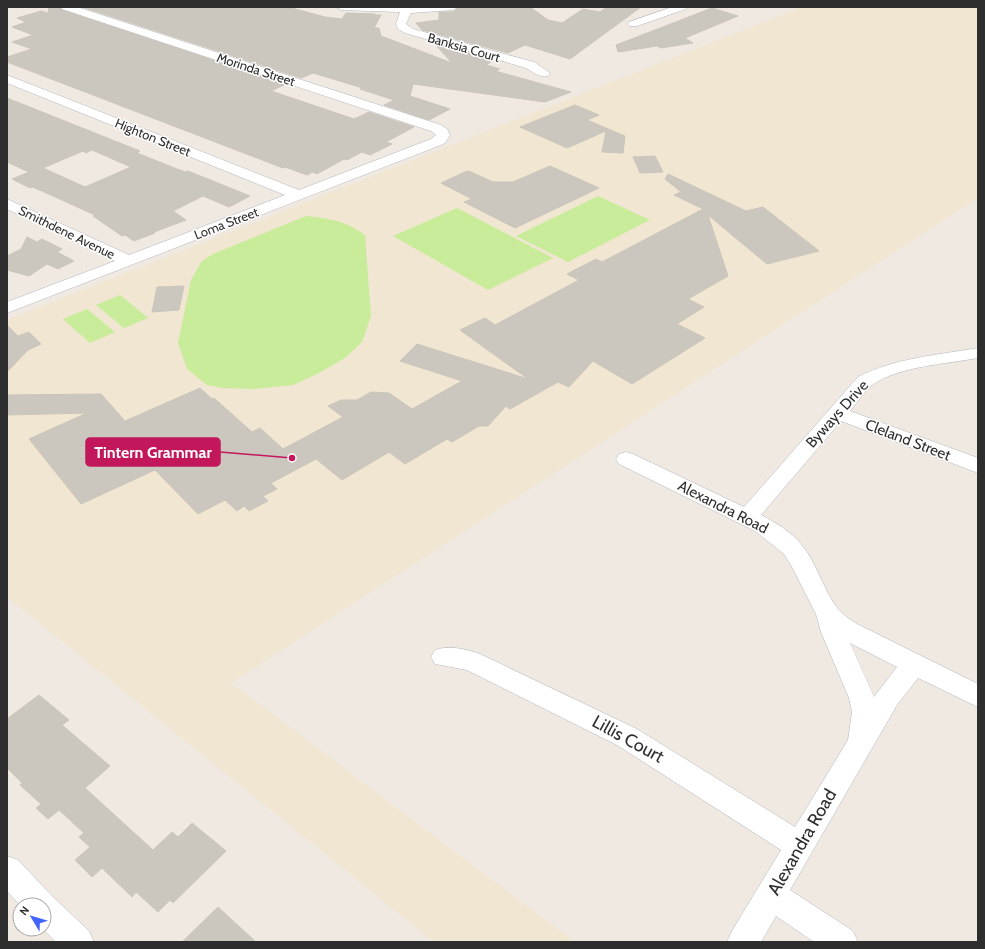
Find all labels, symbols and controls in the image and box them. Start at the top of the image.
street label: Banksia Court [426,29,503,65]
street label: Morinda Street [215,49,298,89]
street label: Highton Street [113,115,194,160]
street label: Smithdene Avenue [16,202,118,262]
street label: Loma Street [192,203,261,243]
street label: Byways Drive [802,376,872,451]
street label: Cleland Street [863,416,953,464]
callout: Tintern Grammar [86,438,220,466]
text: Tintern Grammar [94,443,212,462]
street label: Alexandra Road [675,477,771,537]
street label: Lillis Court [588,710,668,768]
street label: Alexandra Road [763,785,841,899]
north arrow [12,897,52,937]
text: N [16,903,32,918]

